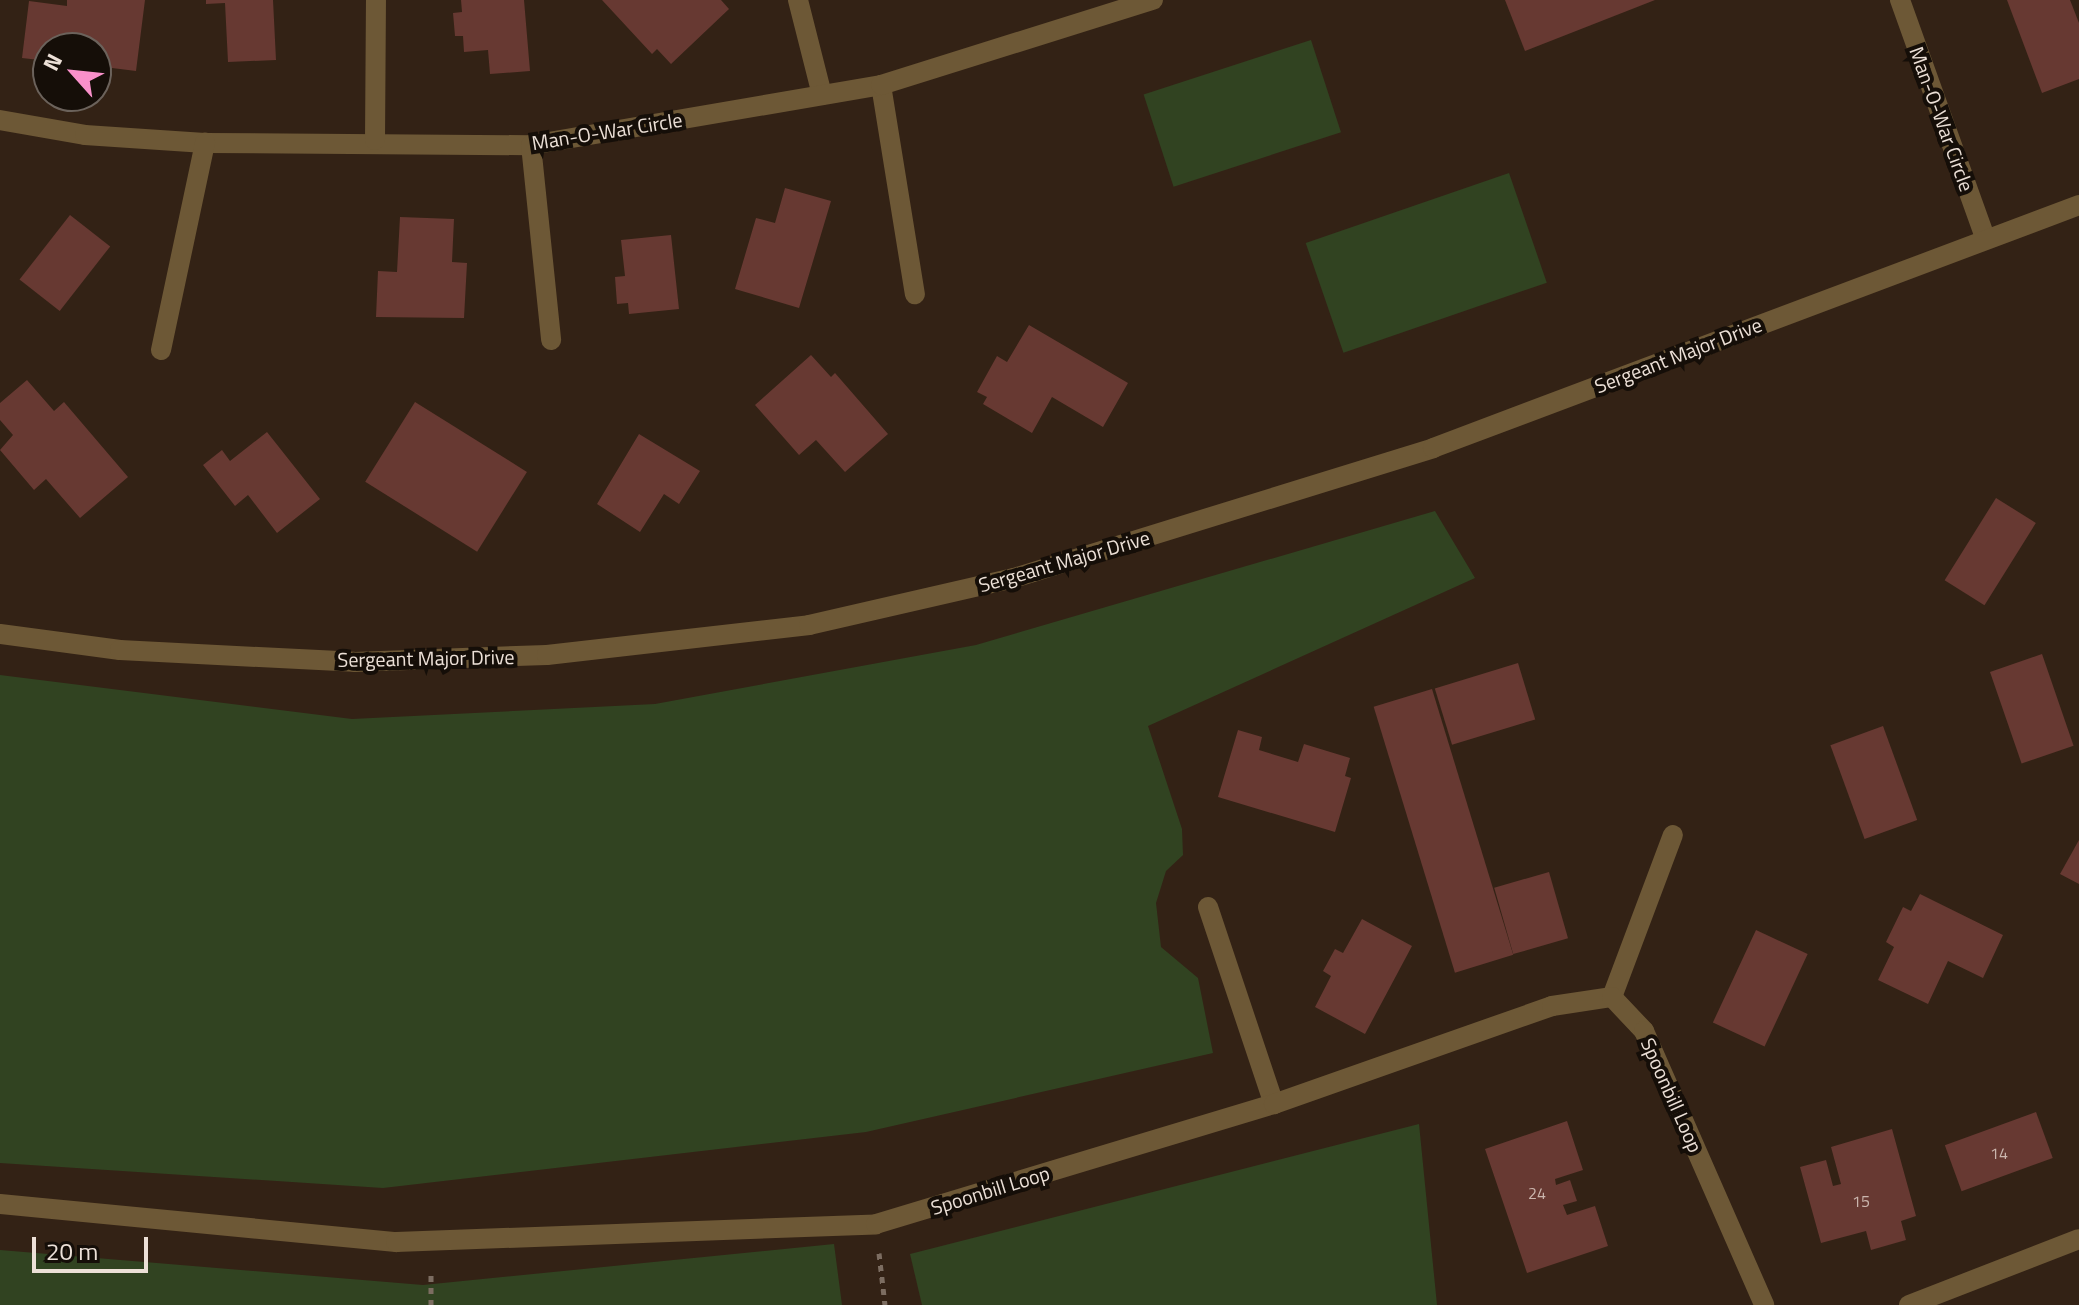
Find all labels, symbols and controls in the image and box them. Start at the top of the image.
north arrow [32,32,112,112]
street label: Man-O-War Circle [1905,43,1979,195]
text: N [34,48,71,77]
street label: Man-O-War Circle [530,107,684,155]
street label: Sergeant Major Drive [1591,312,1765,398]
street label: Sergeant Major Drive [976,525,1152,597]
street label: Sergeant Major Drive [337,644,515,672]
street label: Spoonbill Loop [1636,1034,1708,1156]
house number: 14 [1990,1143,2008,1163]
street label: Spoonbill Loop [928,1161,1052,1219]
house number: 24 [1528,1183,1546,1203]
house number: 15 [1852,1191,1870,1211]
scale bar [36,1221,152,1271]
text: 20 m [46,1233,98,1269]

